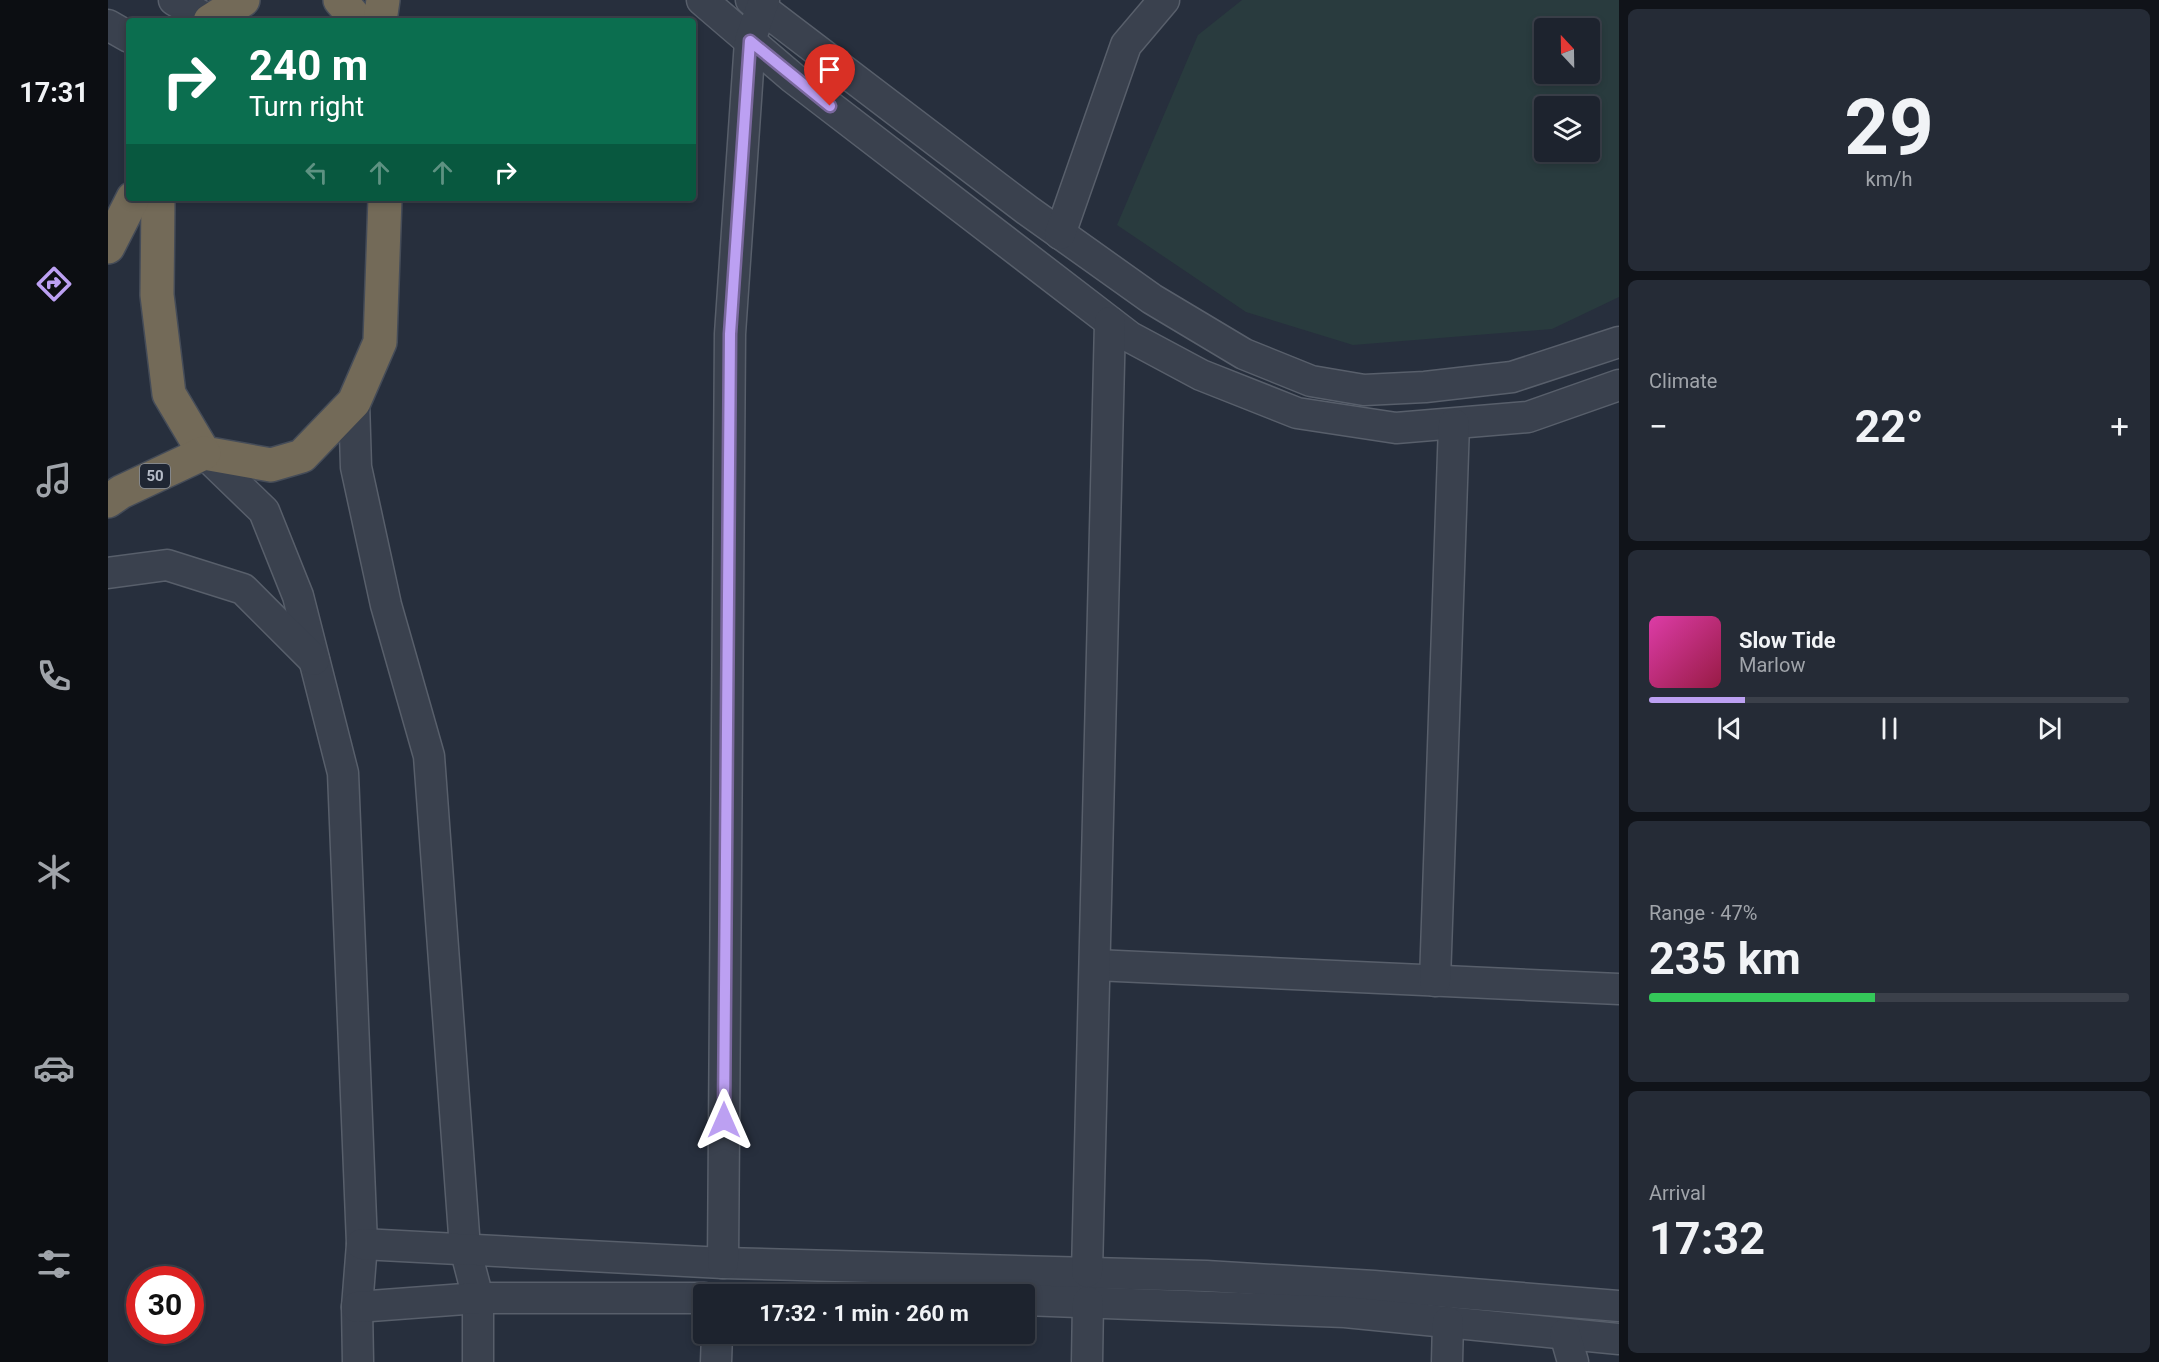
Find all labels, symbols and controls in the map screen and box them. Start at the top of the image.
north arrow [1534,18,1600,84]
map controls [1534,18,1600,162]
text: 240 m [249,41,368,90]
icon: right [150,42,228,120]
pin [804,44,855,106]
icon: arrive [813,53,846,86]
text: 17:31 [19,77,89,109]
text: 29 [1844,82,1934,173]
text: Turn right [249,91,364,123]
button: layers [1534,96,1600,162]
icon: left [300,156,333,189]
icon: ahead [363,156,396,189]
icon: ahead [426,156,459,189]
icon: right [489,156,522,189]
text: km/h [1866,167,1912,191]
icon: directions [33,263,75,305]
text: Climate [1649,369,1717,393]
text: 22° [1854,400,1924,453]
text: − [1649,407,1668,446]
text: + [2110,407,2129,446]
icon: music [33,459,75,501]
road number: 50 [140,464,170,488]
text: Slow Tide [1739,628,1836,653]
text: Marlow [1739,653,1805,677]
icon: phone [33,655,75,697]
icon: previous [1713,712,1746,745]
icon: pause [1873,712,1906,745]
icon: next [2033,712,2066,745]
icon: climate [33,851,75,893]
text: Range · 47% [1649,901,1757,925]
text: 235 km [1649,932,1801,985]
icon: car [33,1047,75,1089]
position arrow [692,1088,756,1152]
text: Arrival [1649,1181,1706,1205]
text: 17:32 [1649,1212,1765,1265]
icon: filters [33,1243,75,1285]
speed limit sign: 30 [126,1266,204,1344]
text: 17:32 · 1 min · 260 m [759,1301,969,1326]

